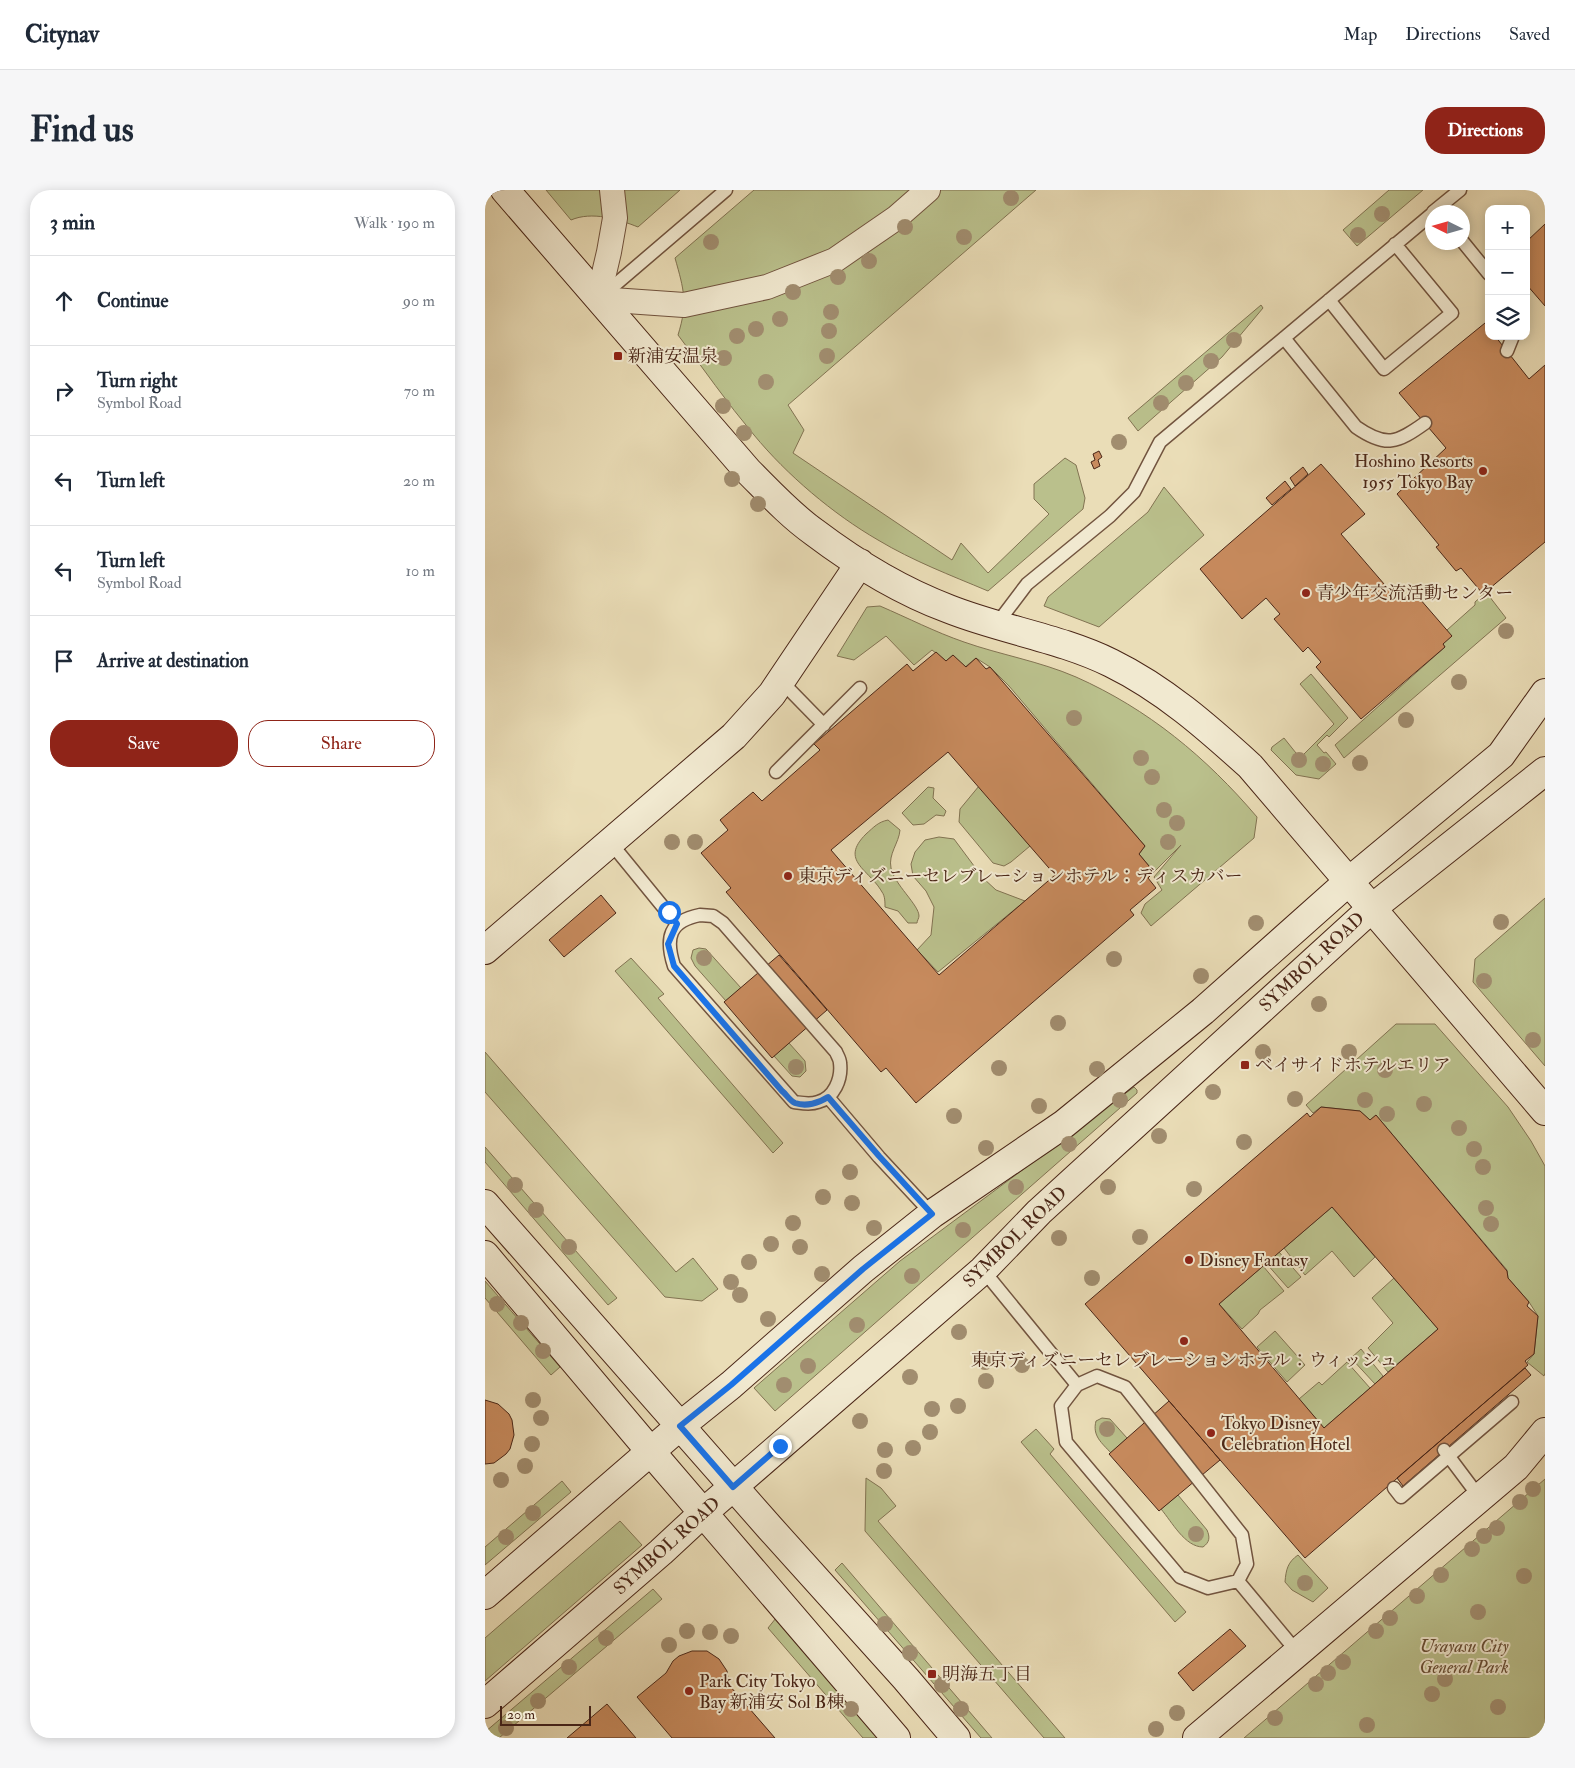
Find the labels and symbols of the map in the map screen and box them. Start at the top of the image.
north arrow [1425,205,1470,250]
place label: 新浦安温泉 [628,345,718,368]
marker: 新浦安温泉 [612,350,624,362]
place label: Hoshino Resorts 1955 Tokyo Bay [1354,450,1474,494]
marker: Hoshino Resorts 1955 Tokyo Bay [1477,465,1489,477]
place label: 青少年交流活動センター [1316,582,1513,605]
marker: 青少年交流活動センター [1300,587,1312,599]
place label: 東京ディズニーセレブレーションホテル：ディスカバー [798,865,1242,888]
marker: 東京ディズニーセレブレーションホテル：ディスカバー [782,870,794,882]
route start [658,901,681,924]
street label: SYMBOL ROAD [1254,907,1370,1017]
place label: ベイサイドホテルエリア [1255,1054,1451,1077]
marker: ベイサイドホテルエリア [1239,1059,1251,1071]
street label: SYMBOL ROAD [958,1182,1072,1292]
place label: Disney Fantasy [1199,1249,1309,1272]
marker: Disney Fantasy [1183,1254,1195,1266]
marker: 東京ディズニーセレブレーションホテル：ウィッシュ [1178,1335,1190,1347]
place label: 東京ディズニーセレブレーションホテル：ウィッシュ [971,1349,1397,1372]
place label: Tokyo Disney Celebration Hotel [1221,1412,1350,1456]
marker: Tokyo Disney Celebration Hotel [1205,1427,1217,1439]
route end [769,1435,792,1458]
street label: SYMBOL ROAD [609,1492,725,1600]
park label: Urayasu City General Park [1419,1635,1509,1679]
place label: 明海五丁目 [942,1663,1032,1686]
marker: 明海五丁目 [926,1668,938,1680]
place label: Park City Tokyo Bay 新浦安 Sol B棟 [699,1670,844,1714]
marker: Park City Tokyo Bay 新浦安 Sol B棟 [683,1685,695,1697]
scale bar [500,1703,591,1726]

